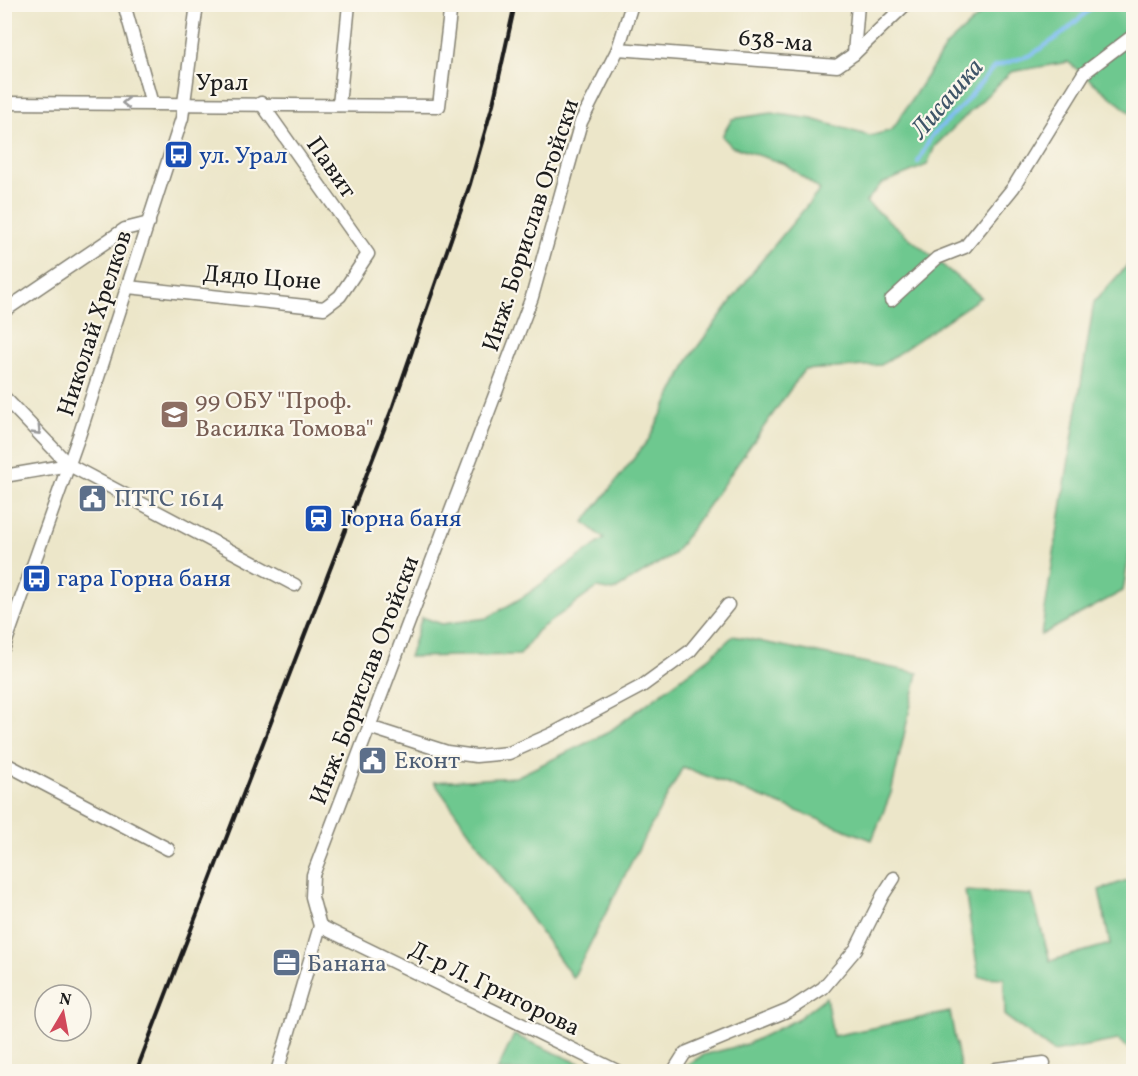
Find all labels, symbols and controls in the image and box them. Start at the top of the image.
street label: 638-ма [737,22,815,62]
water label: Лисашка [902,51,993,148]
street label: Урал [196,67,248,101]
street label: Инж. Борислав Огойски [475,95,589,357]
one-way arrow [122,97,131,110]
street label: Павит [297,130,364,206]
bus stop icon: ул. Урал [162,139,194,171]
place label: ул. Урал [199,140,288,174]
street label: Николай Хрелков [50,226,142,421]
street label: Дядо Цоне [201,258,322,300]
place label: 99 ОБУ "Проф. Василка Томова" [195,385,374,447]
school or university icon: 99 ОБУ "Проф. Василка Томова" [158,398,190,430]
one-way arrow [30,424,41,435]
public building icon: ПТТС 1614 [77,482,109,514]
place label: ПТТС 1614 [114,483,225,517]
station icon: Горна баня [303,502,335,534]
place label: Горна баня [340,503,461,537]
street label: Инж. Борислав Огойски [303,551,429,810]
bus stop icon: гара Горна баня [20,562,52,594]
place label: гара Горна баня [57,563,231,597]
public building icon: Еконт [357,744,389,776]
place label: Еконт [394,745,460,779]
street label: Д-р Л. Григорова [403,934,585,1046]
office icon: Банана [270,947,302,979]
place label: Банана [307,948,387,982]
north arrow [33,983,93,1043]
text: N [58,988,73,1012]

